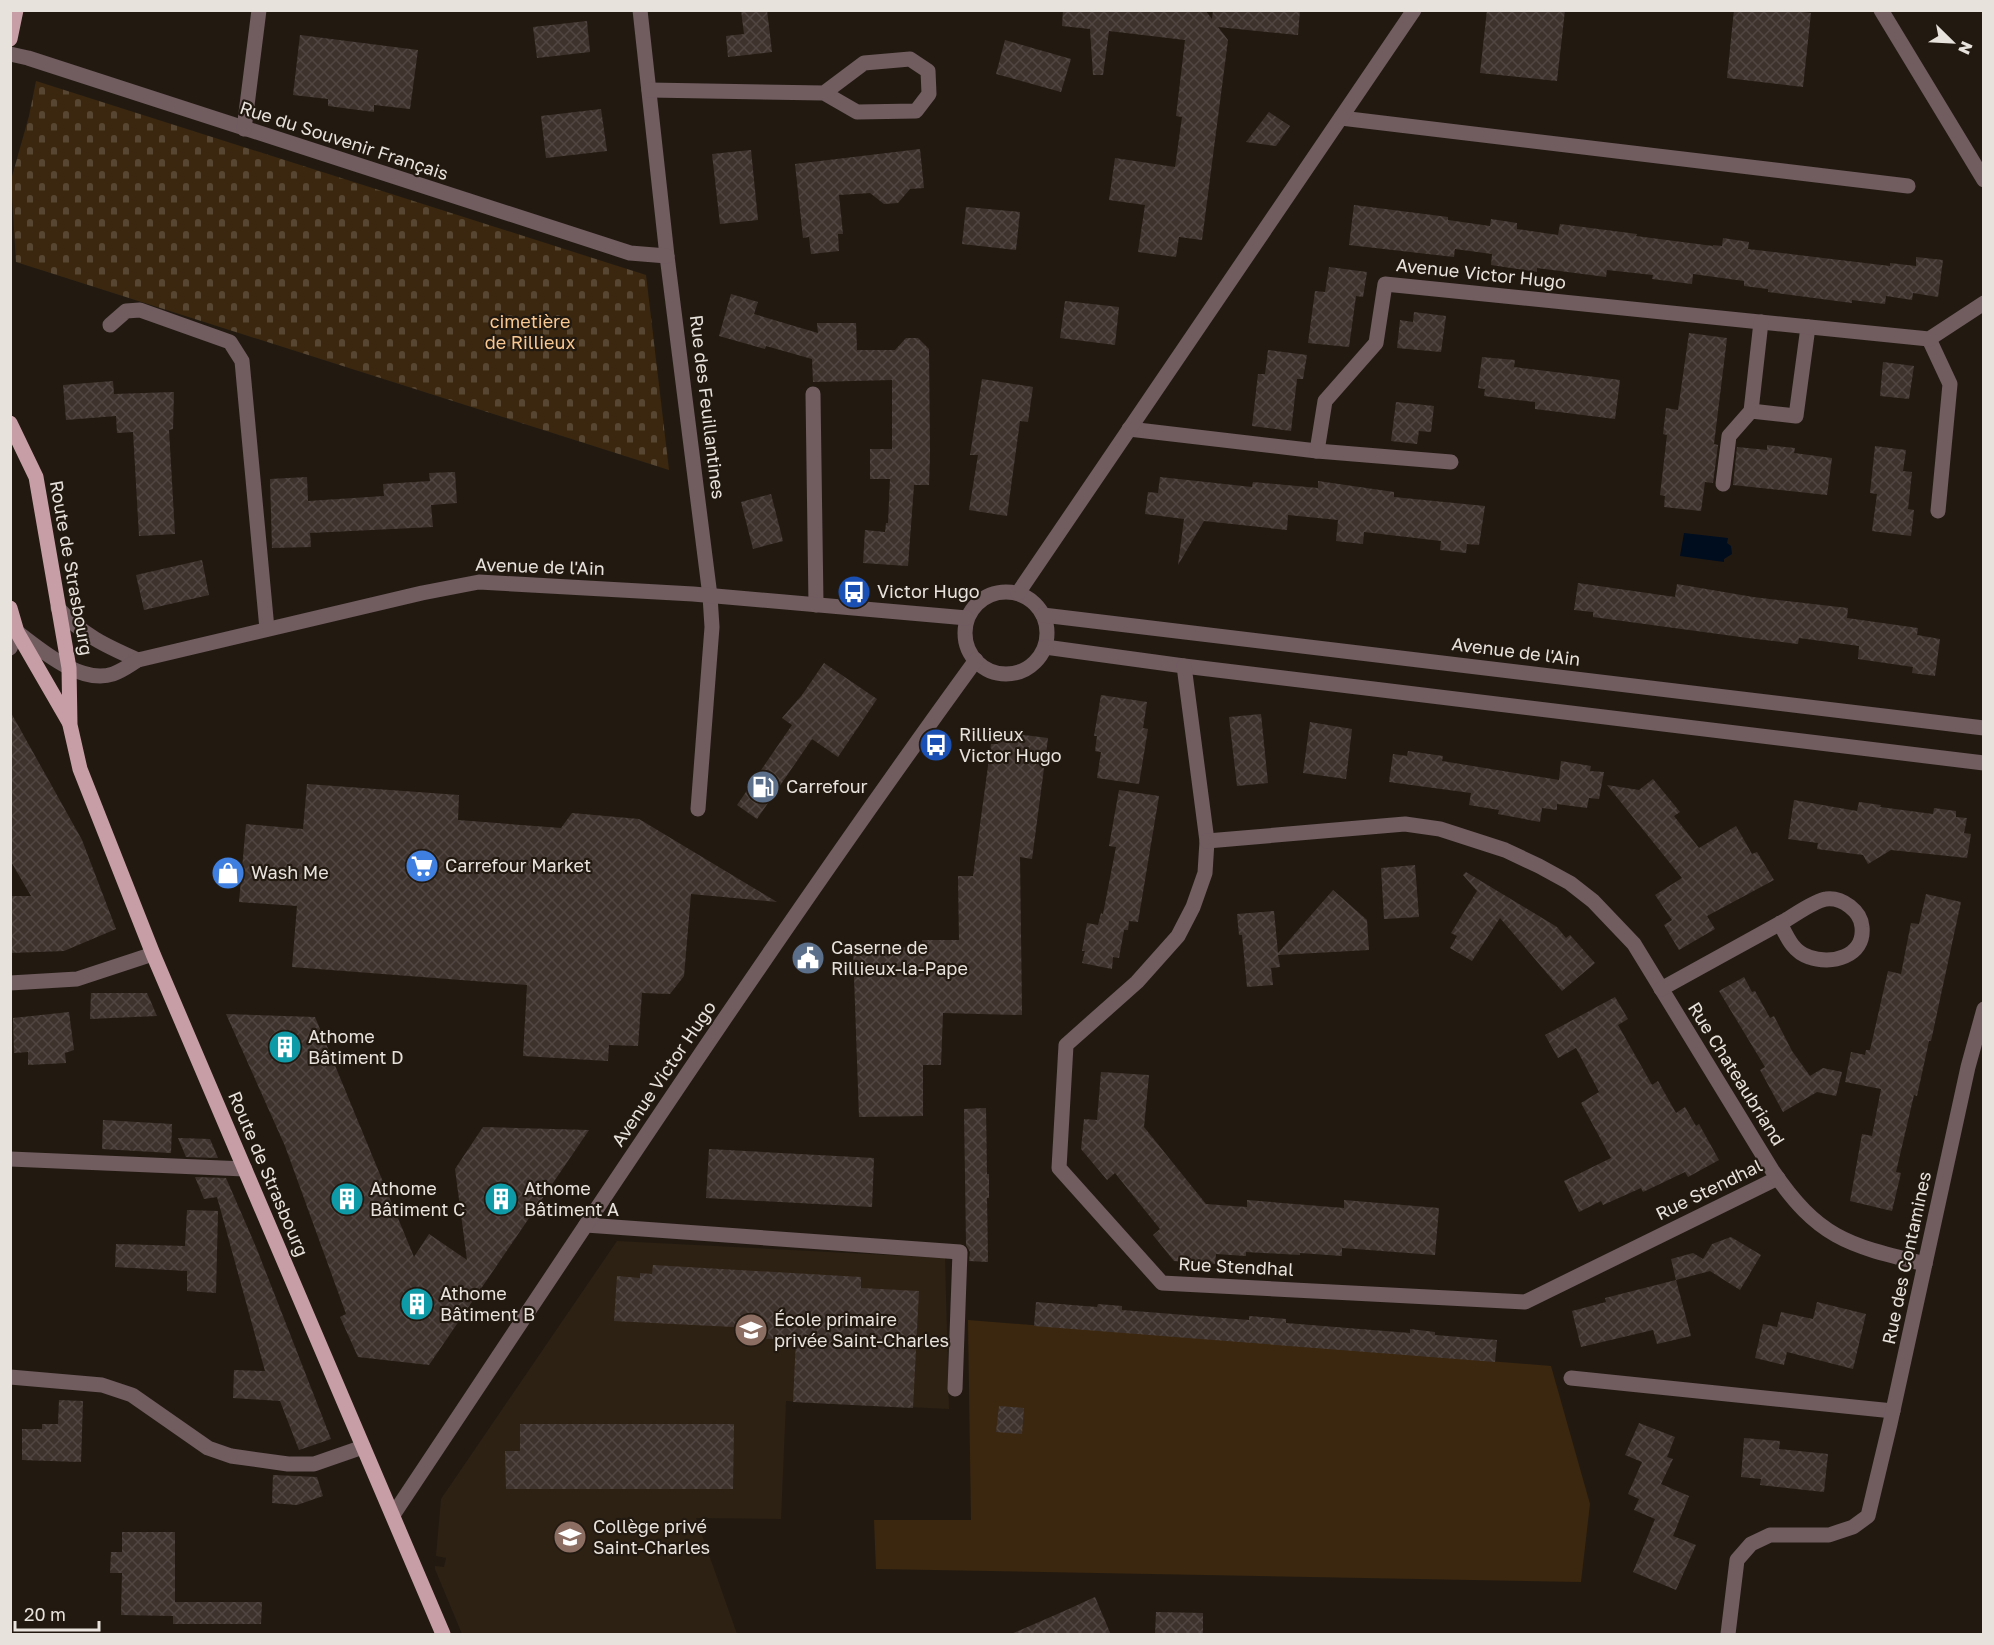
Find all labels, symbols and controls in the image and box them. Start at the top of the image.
north arrow [1922,12,1982,72]
text: N [1954,38,1977,58]
street label: Rue du Souvenir Français [237,96,451,184]
street label: Avenue Victor Hugo [1395,253,1567,293]
park label: cimetière de Rillieux [485,310,575,353]
street label: Rue des Feuillantines [686,313,730,500]
street label: Route de Strasbourg [46,479,98,657]
street label: Avenue de l'Ain [475,553,605,579]
bus stop icon: Victor Hugo [836,574,872,610]
place label: Victor Hugo [877,580,980,602]
street label: Avenue de l'Ain [1450,632,1582,670]
place label: Rillieux Victor Hugo [959,723,1062,766]
bus stop icon: Rillieux Victor Hugo [918,727,954,763]
fuel station icon: Carrefour [745,769,781,805]
place label: Carrefour [786,775,868,797]
supermarket icon: Carrefour Market [404,848,440,884]
place label: Carrefour Market [445,854,591,876]
shop icon: Wash Me [210,855,246,891]
place label: Wash Me [251,861,329,883]
place label: Caserne de Rillieux-la-Pape [831,936,968,979]
public building icon: Caserne de Rillieux-la-Pape [790,940,826,976]
street label: Avenue Victor Hugo [606,997,720,1150]
street label: Rue Chateaubriand [1684,998,1790,1149]
place label: Athome Bâtiment D [308,1025,404,1068]
building icon: Athome Bâtiment D [267,1029,303,1065]
street label: Route de Strasbourg [224,1088,314,1260]
street label: Rue Stendhal [1652,1154,1766,1224]
street label: Rue des Contamines [1877,1169,1935,1346]
place label: Athome Bâtiment C [370,1177,465,1220]
place label: Athome Bâtiment A [524,1177,619,1220]
building icon: Athome Bâtiment C [329,1181,365,1217]
building icon: Athome Bâtiment A [483,1181,519,1217]
street label: Rue Stendhal [1178,1252,1295,1280]
place label: Athome Bâtiment B [440,1282,535,1325]
building icon: Athome Bâtiment B [399,1286,435,1322]
place label: École primaire privée Saint-Charles [774,1308,949,1351]
school or university icon: École primaire privée Saint-Charles [733,1312,769,1348]
place label: Collège privé Saint-Charles [593,1515,710,1558]
school or university icon: Collège privé Saint-Charles [552,1519,588,1555]
scale bar [15,1594,99,1632]
text: 20 m [24,1603,66,1625]

